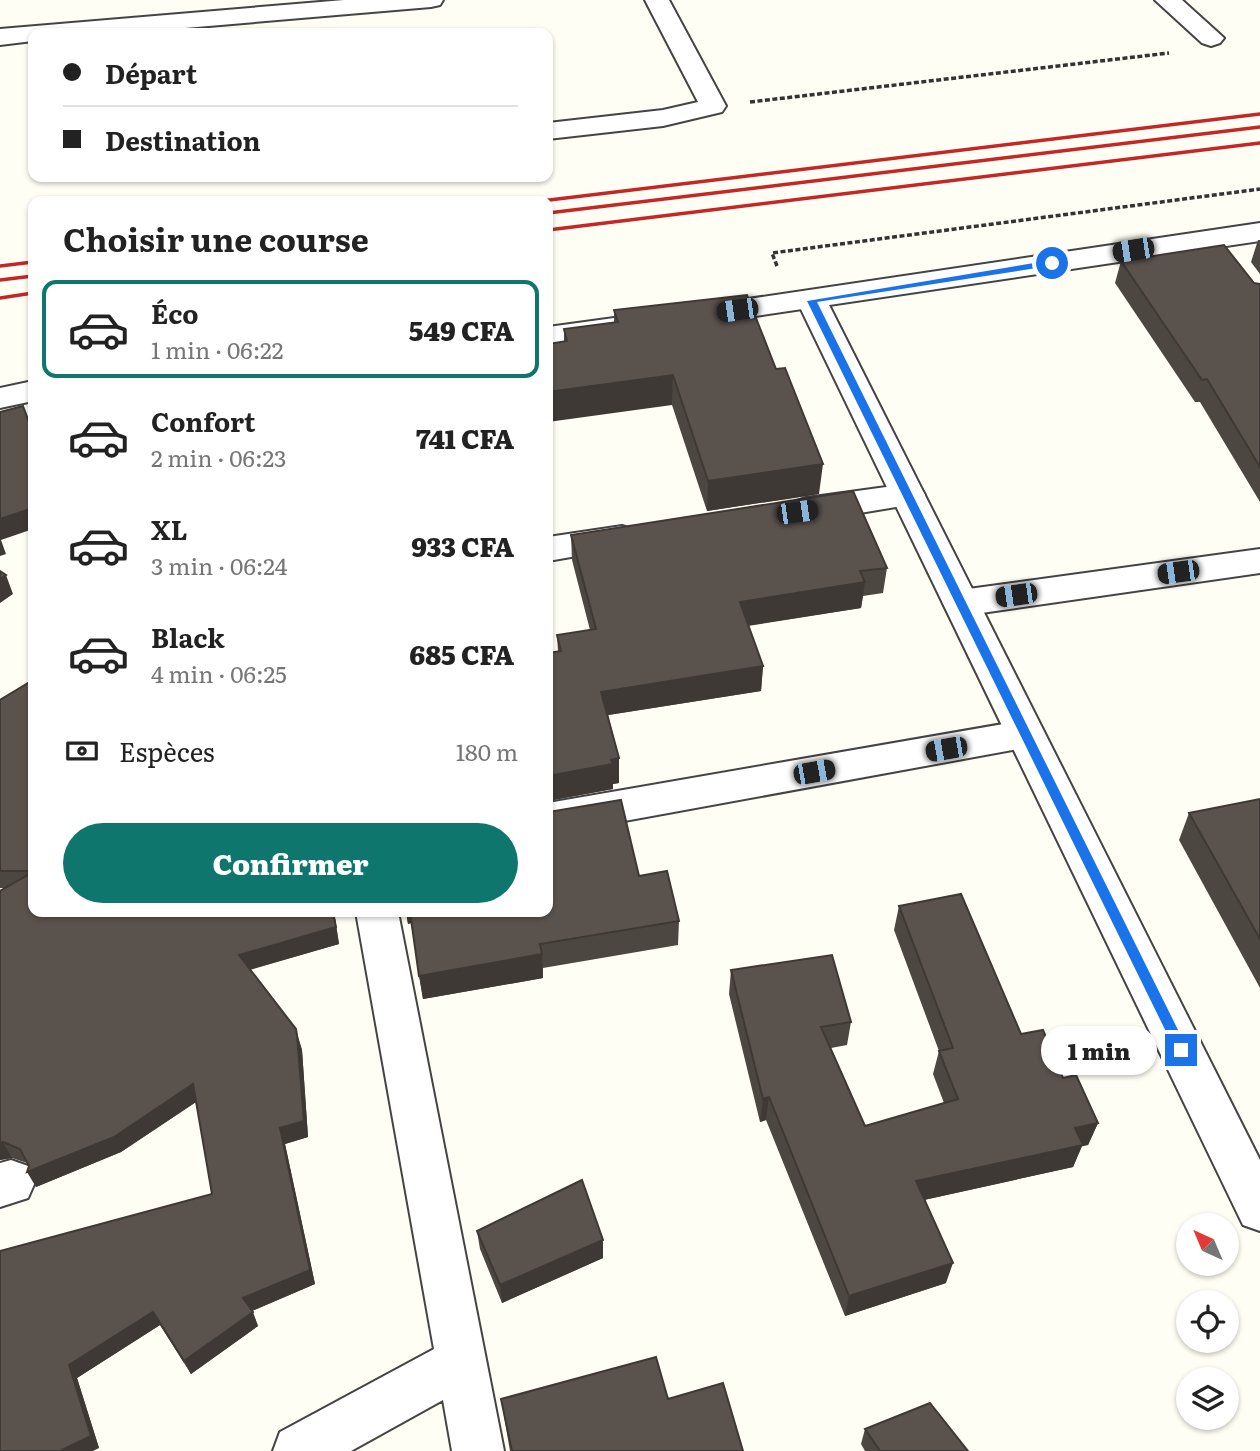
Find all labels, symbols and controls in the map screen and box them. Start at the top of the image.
text: Départ [105,53,197,92]
text: Destination [105,120,261,159]
text: Choisir une course [63,214,369,262]
car [1111,236,1156,264]
route start [1036,247,1068,279]
text: Éco [151,293,199,332]
car [715,297,760,323]
icon: car [67,298,130,361]
text: 549 CFA [409,310,514,349]
text: 1 min · 06:22 [151,332,283,366]
text: Confort [151,401,255,440]
icon: car [67,406,130,469]
text: 741 CFA [416,418,514,457]
text: 2 min · 06:23 [151,440,287,474]
car [775,499,820,525]
text: XL [151,509,188,548]
icon: car [67,514,130,577]
text: 933 CFA [411,526,514,565]
text: 3 min · 06:24 [151,548,288,582]
car [1156,559,1201,585]
car [994,582,1039,608]
text: Black [151,617,225,656]
icon: car [67,622,130,685]
text: 685 CFA [409,634,514,673]
text: 4 min · 06:25 [151,656,287,690]
text: Espèces [119,731,215,770]
icon: cash [63,732,101,770]
text: 180 m [456,734,518,768]
car [924,735,969,763]
car [792,758,837,786]
button: Confirmer [63,823,518,903]
callout: 1 min [1041,1026,1156,1074]
text: 1 min [1068,1033,1130,1067]
route end [1165,1034,1197,1066]
north arrow [1176,1213,1239,1276]
map controls [1176,1213,1239,1430]
button: locate [1176,1290,1239,1353]
button: layers [1176,1367,1239,1430]

